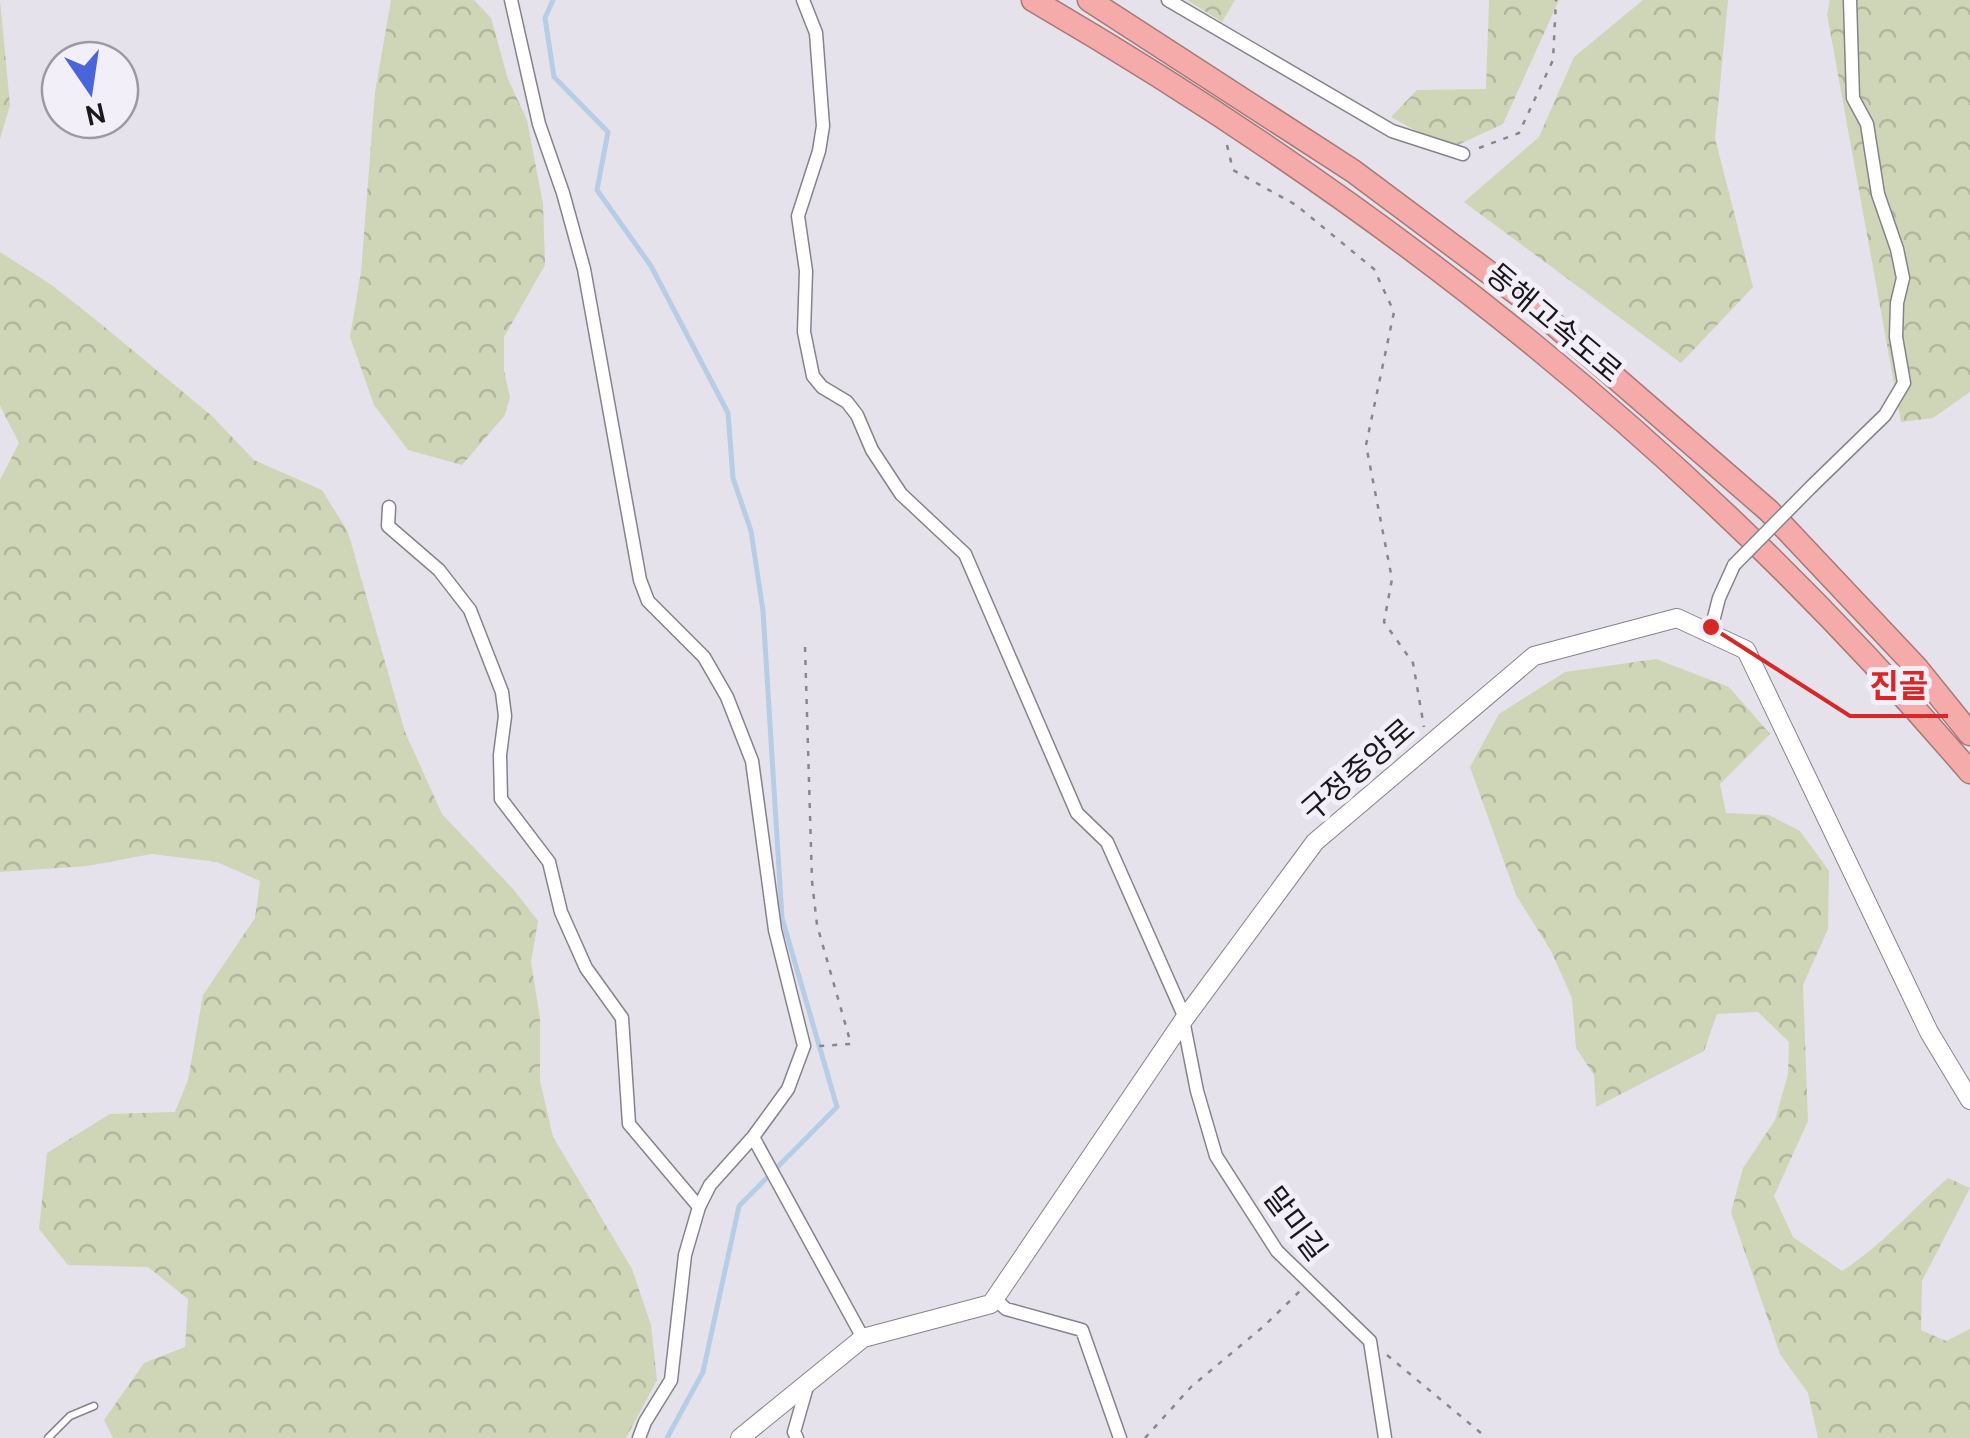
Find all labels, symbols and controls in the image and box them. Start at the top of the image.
north arrow [40,40,140,140]
text: N [82,96,109,133]
street label: 동해고속도로 [1479,255,1630,390]
callout: 진골 [1850,654,1948,716]
text: 진골 [1870,666,1928,705]
street label: 구정중앙로 [1293,710,1422,829]
street label: 말미길 [1256,1179,1335,1268]

